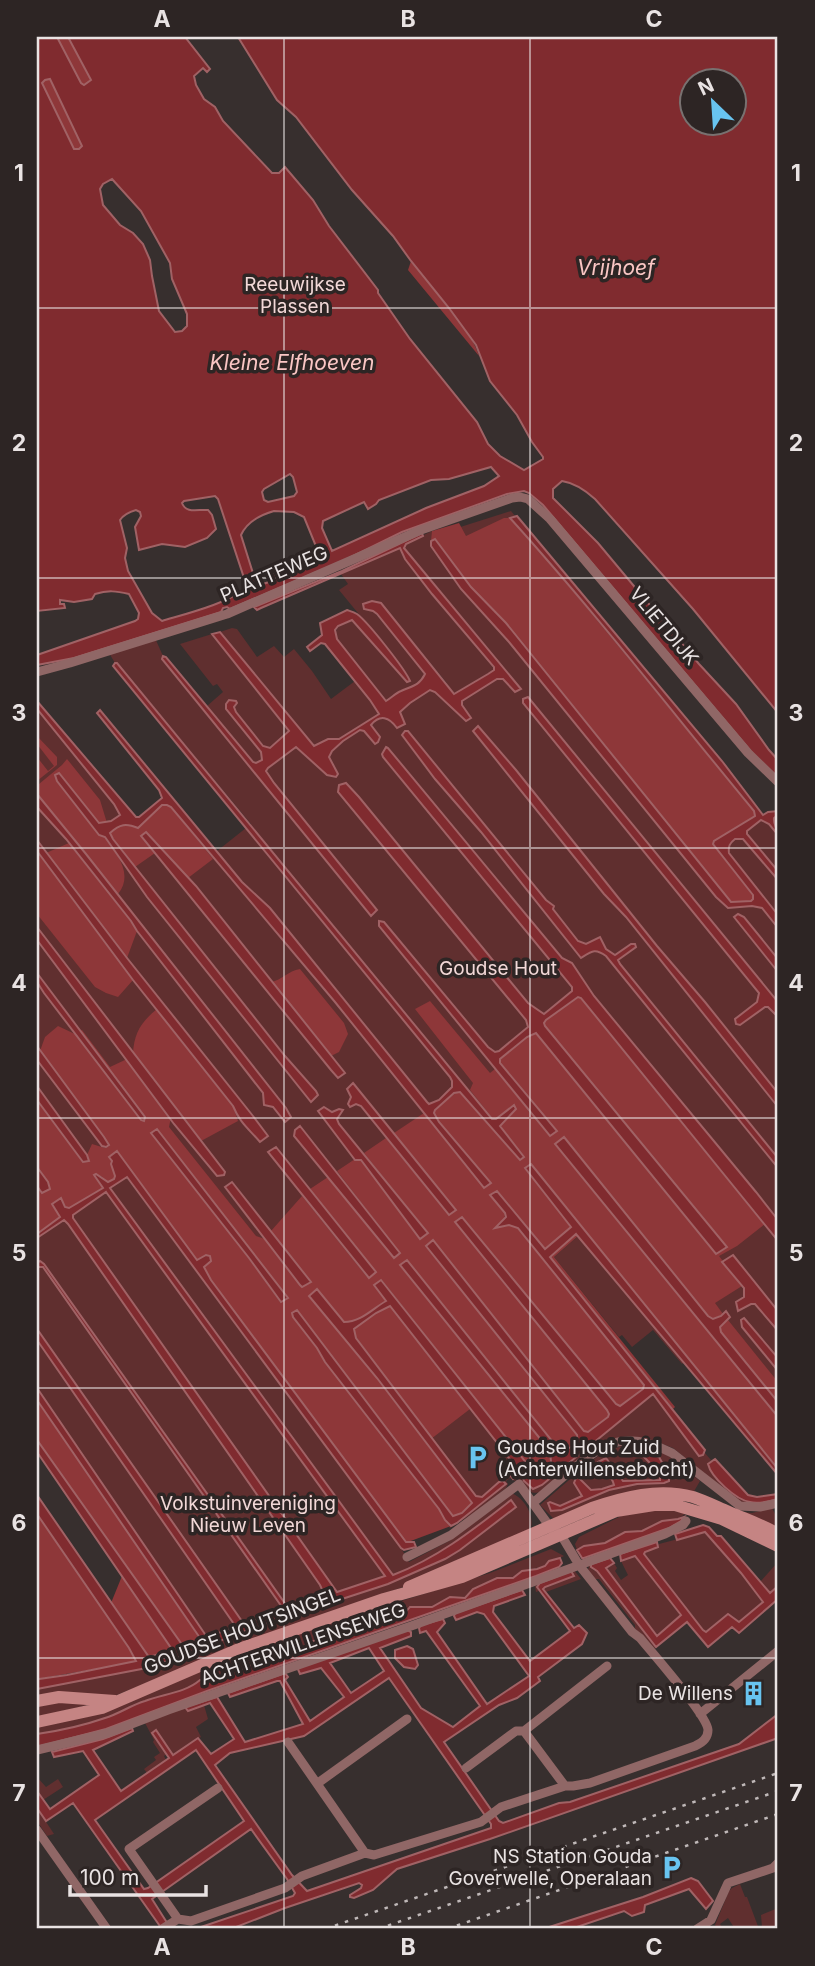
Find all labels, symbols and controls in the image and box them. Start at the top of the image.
text: A [153,5,171,33]
text: B [400,5,416,33]
text: C [645,5,663,33]
north arrow [678,66,748,136]
text: N [695,74,717,101]
text: 1 [14,159,24,187]
text: 1 [791,159,801,187]
water label: Vrijhoef [577,255,657,280]
park label: Reeuwijkse Plassen [244,273,346,318]
water label: Kleine Elfhoeven [210,350,374,375]
text: 2 [12,429,26,457]
text: 2 [789,429,803,457]
street label: PLATTEWEG [217,541,331,607]
street label: VLIETDIJK [625,582,704,670]
text: 3 [12,699,26,727]
text: 3 [789,699,803,727]
park label: Goudse Hout [439,957,557,980]
text: 4 [11,969,27,997]
text: 4 [788,969,804,997]
text: 5 [12,1239,26,1267]
text: 5 [789,1239,803,1267]
place label: Goudse Hout Zuid (Achterwillensebocht) [497,1436,695,1481]
parking icon: Goudse Hout Zuid (Achterwillensebocht) [463,1444,491,1472]
park label: Volkstuinvereniging Nieuw Leven [160,1492,336,1537]
text: 6 [12,1509,26,1537]
text: 6 [789,1509,803,1537]
street label: GOUDSE HOUTSINGEL [141,1583,343,1679]
street label: ACHTERWILLENSEWEG [197,1598,409,1690]
building icon: De Willens [739,1679,767,1707]
place label: De Willens [638,1682,733,1705]
text: 7 [12,1779,26,1807]
text: 7 [789,1779,803,1807]
place label: NS Station Gouda Goverwelle, Operalaan [449,1845,652,1890]
parking icon: NS Station Gouda Goverwelle, Operalaan [658,1853,686,1881]
scale bar [70,1854,206,1898]
text: 100 m [80,1865,139,1890]
text: A [153,1933,171,1961]
text: B [400,1933,416,1961]
text: C [645,1933,663,1961]

